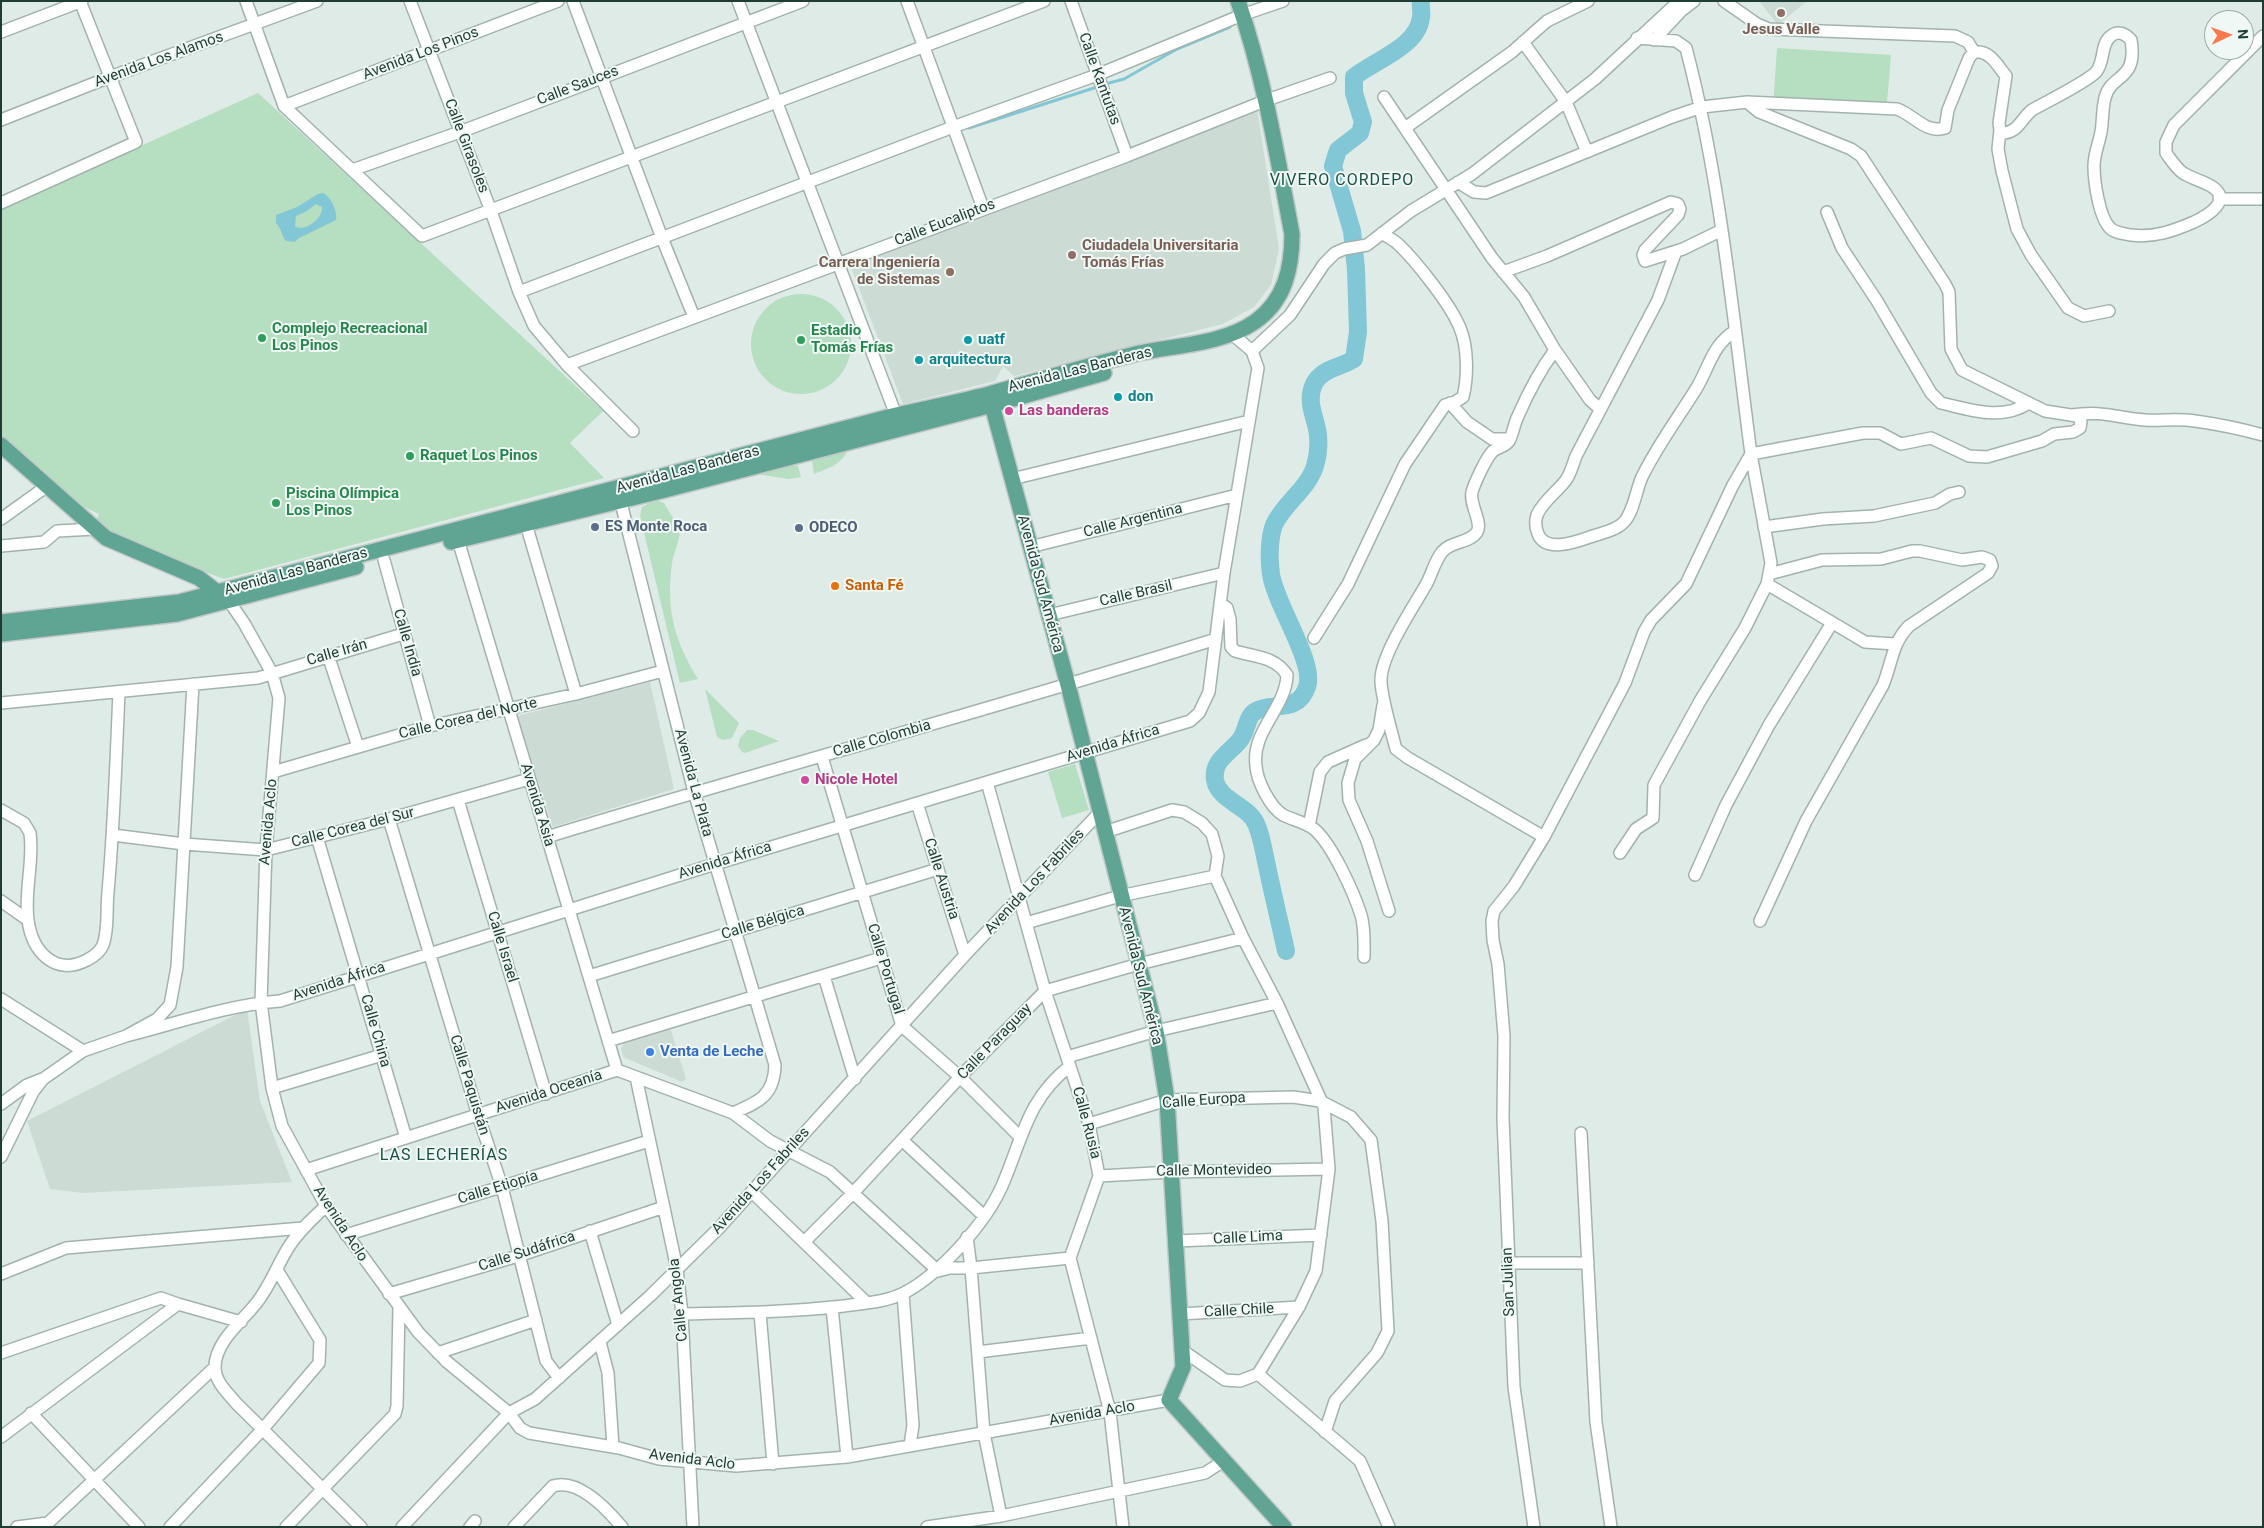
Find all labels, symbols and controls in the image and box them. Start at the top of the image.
marker: Jesus Valle [1775,7,1787,19]
north arrow [2204,10,2254,60]
place label: Jesus Valle [1742,21,1820,39]
street label: Avenida Los Pinos [361,24,481,84]
street label: Avenida Los Alamos [92,28,226,92]
text: N [2235,29,2251,40]
street label: Calle Kantutas [1074,30,1124,128]
street label: Calle Sauces [535,62,621,110]
street label: Calle Girasoles [440,96,492,196]
district label: VIVERO CORDEPO [1268,171,1416,191]
street label: Calle Eucaliptos [892,196,998,250]
place label: Ciudadela Universitaria Tomás Frías [1082,237,1239,272]
marker: Ciudadela Universitaria Tomás Frías [1066,249,1078,261]
place label: Carrera Ingeniería de Sistemas [819,254,940,289]
marker: Carrera Ingeniería de Sistemas [944,266,956,278]
place label: Complejo Recreacional Los Pinos [272,320,428,355]
place label: Estadio Tomás Frías [811,322,893,357]
place label: uatf [978,331,1005,349]
marker: Complejo Recreacional Los Pinos [256,332,268,344]
marker: Estadio Tomás Frías [795,334,807,346]
marker: uatf [962,334,974,346]
street label: Avenida Las Banderas [1006,343,1154,397]
place label: arquitectura [929,351,1011,369]
marker: arquitectura [913,354,925,366]
place label: don [1128,388,1153,406]
marker: don [1112,391,1124,403]
place label: Las banderas [1019,402,1109,420]
marker: Las banderas [1003,405,1015,417]
street label: Avenida Las Banderas [614,442,762,498]
place label: Raquet Los Pinos [420,447,538,465]
marker: Raquet Los Pinos [404,450,416,462]
place label: Piscina Olímpica Los Pinos [286,485,399,520]
marker: Piscina Olímpica Los Pinos [270,497,282,509]
street label: Calle Argentina [1082,500,1184,542]
street label: Avenida Sud América [1013,513,1067,655]
place label: ES Monte Roca [605,518,707,536]
place label: ODECO [809,519,858,537]
marker: ES Monte Roca [589,521,601,533]
marker: ODECO [793,522,805,534]
street label: Avenida Las Banderas [222,544,370,600]
place label: Santa Fé [845,577,904,595]
street label: Calle Brasil [1098,577,1174,611]
marker: Santa Fé [829,580,841,592]
street label: Calle India [389,607,425,679]
street label: Calle Irán [305,636,369,670]
street label: Calle Corea del Norte [397,694,539,744]
street label: Calle Colombia [831,716,933,762]
street label: Avenida África [1064,721,1162,767]
street label: Avenida La Plata [670,727,716,839]
street label: Avenida Asia [516,761,558,849]
place label: Nicole Hotel [815,771,898,789]
marker: Nicole Hotel [799,774,811,786]
street label: Avenida Aclo [256,778,282,866]
street label: Calle Corea del Sur [290,804,416,852]
street label: Avenida Los Fabriles [981,826,1089,938]
street label: Calle Austria [919,836,963,922]
street label: Avenida África [676,838,774,884]
street label: Calle Bélgica [719,902,807,944]
street label: Avenida Sud América [1114,905,1166,1047]
street label: Calle Israel [483,909,521,985]
street label: Calle Portugal [863,922,907,1016]
street label: Avenida África [290,959,388,1005]
street label: Calle China [356,992,394,1070]
street label: Calle Paraguay [954,1000,1036,1084]
street label: Calle Paquistán [445,1033,493,1137]
place label: Venta de Leche [660,1043,764,1061]
marker: Venta de Leche [644,1046,656,1058]
street label: Avenida Oceanía [493,1066,605,1118]
street label: Calle Rusia [1068,1085,1104,1161]
street label: Calle Europa [1162,1089,1246,1113]
street label: Avenida Los Fabriles [708,1124,814,1238]
district label: LAS LECHERÍAS [378,1146,510,1166]
street label: Calle Montevideo [1156,1161,1272,1181]
street label: Calle Etiopía [456,1167,540,1209]
street label: Avenida Aclo [309,1183,371,1265]
street label: Calle Lima [1213,1227,1283,1249]
street label: Calle Sudáfrica [476,1228,578,1276]
street label: San Julian [1499,1247,1519,1317]
street label: Calle Angola [666,1257,692,1343]
street label: Calle Chile [1203,1300,1275,1322]
street label: Avenida Aclo [1048,1398,1136,1430]
street label: Avenida Aclo [648,1446,736,1474]

